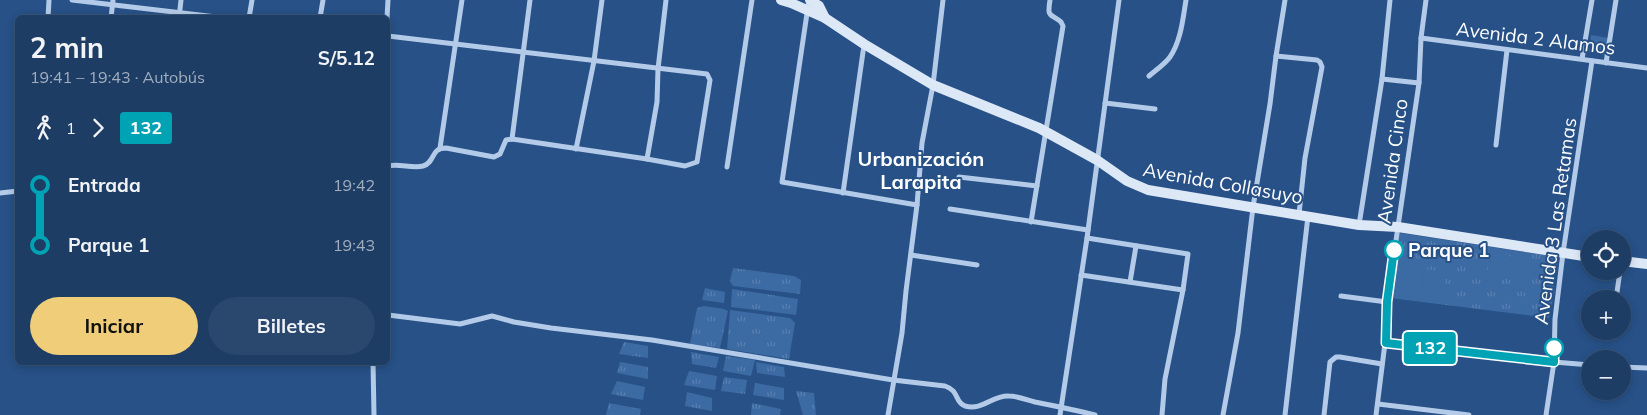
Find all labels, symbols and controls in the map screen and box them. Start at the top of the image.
street label: Avenida 2 Alamos [1455,16,1617,60]
text: 2 min [30,30,104,65]
text: S/5.12 [318,46,375,70]
text: 19:41 – 19:43 · Autobús [30,67,205,87]
street label: Avenida Cinco [1371,97,1413,225]
icon: walk [30,114,58,142]
icon: forward [84,114,112,142]
text: 132 [130,116,162,139]
street label: Avenida 3 Las Retamas [1529,116,1581,326]
text: 1 [66,118,76,138]
district label: Urbanización Larapita [858,146,984,194]
street label: Avenida Collasuyo [1141,157,1305,209]
text: Entrada [68,173,141,197]
text: 19:42 [333,175,375,195]
map controls [1581,230,1631,400]
button: locate [1581,230,1631,280]
text: Parque 1 [68,233,149,257]
text: 19:43 [333,235,375,255]
place label: Parque 1 [1408,238,1489,262]
marker: Parque 1 [1384,240,1404,260]
button: + [1581,290,1631,340]
button: Iniciar [30,297,198,355]
button: Billetes [208,297,375,355]
line badge: 132 [1401,332,1459,364]
text: 132 [1414,336,1446,359]
unlabelled marker [1544,338,1564,358]
button: − [1581,350,1631,400]

